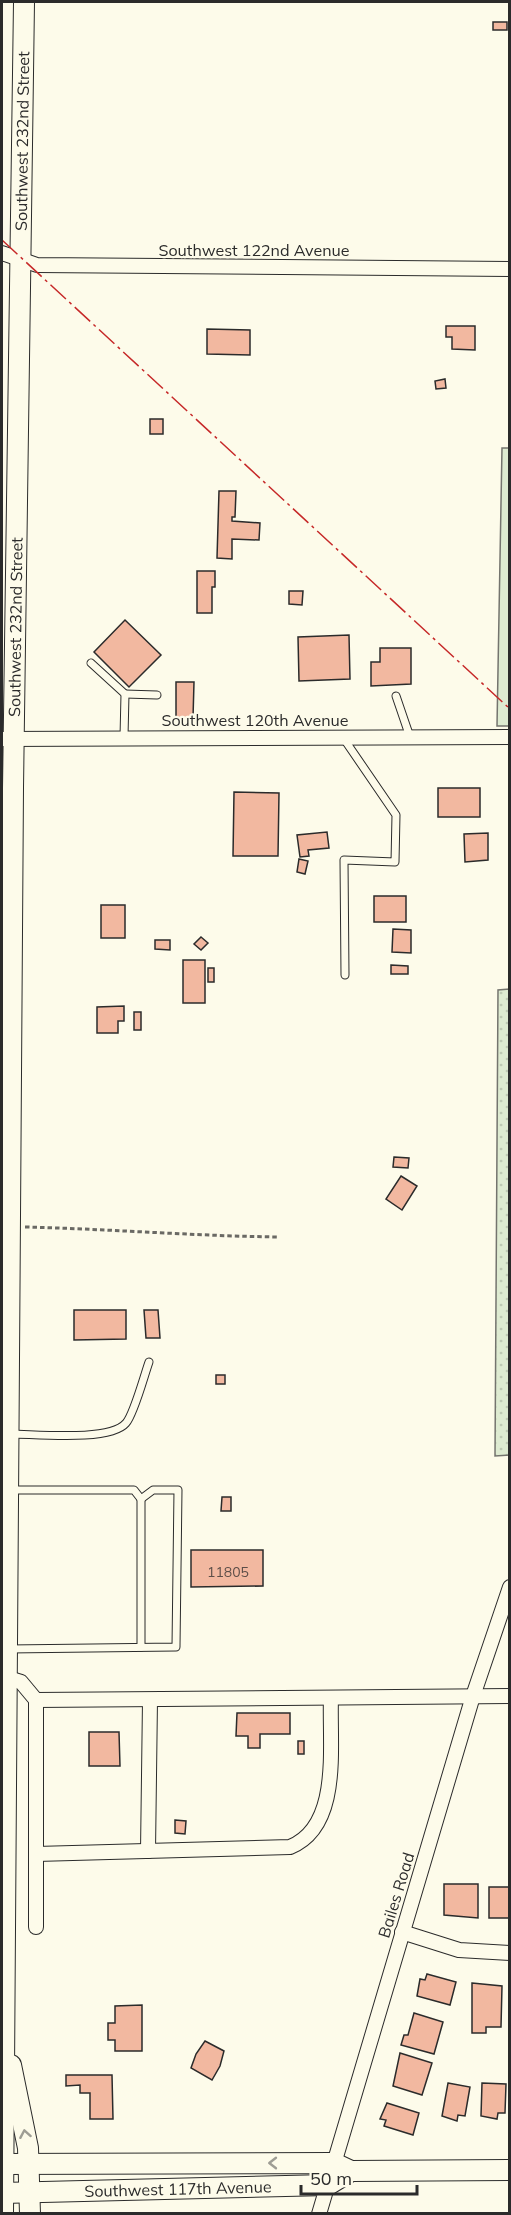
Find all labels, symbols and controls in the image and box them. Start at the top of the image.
street label: Southwest 232nd Street [11,51,33,231]
street label: Southwest 122nd Avenue [158,240,350,260]
street label: Southwest 232nd Street [4,537,27,717]
street label: Southwest 120th Avenue [161,710,349,730]
house number: 11805 [207,1563,249,1581]
street label: Bailes Road [374,1850,418,1940]
one-way arrow [19,2130,32,2140]
one-way arrow [269,2157,278,2169]
scale bar [301,2158,416,2196]
text: 50 m [310,2167,352,2190]
street label: Southwest 117th Avenue [84,2176,272,2201]

